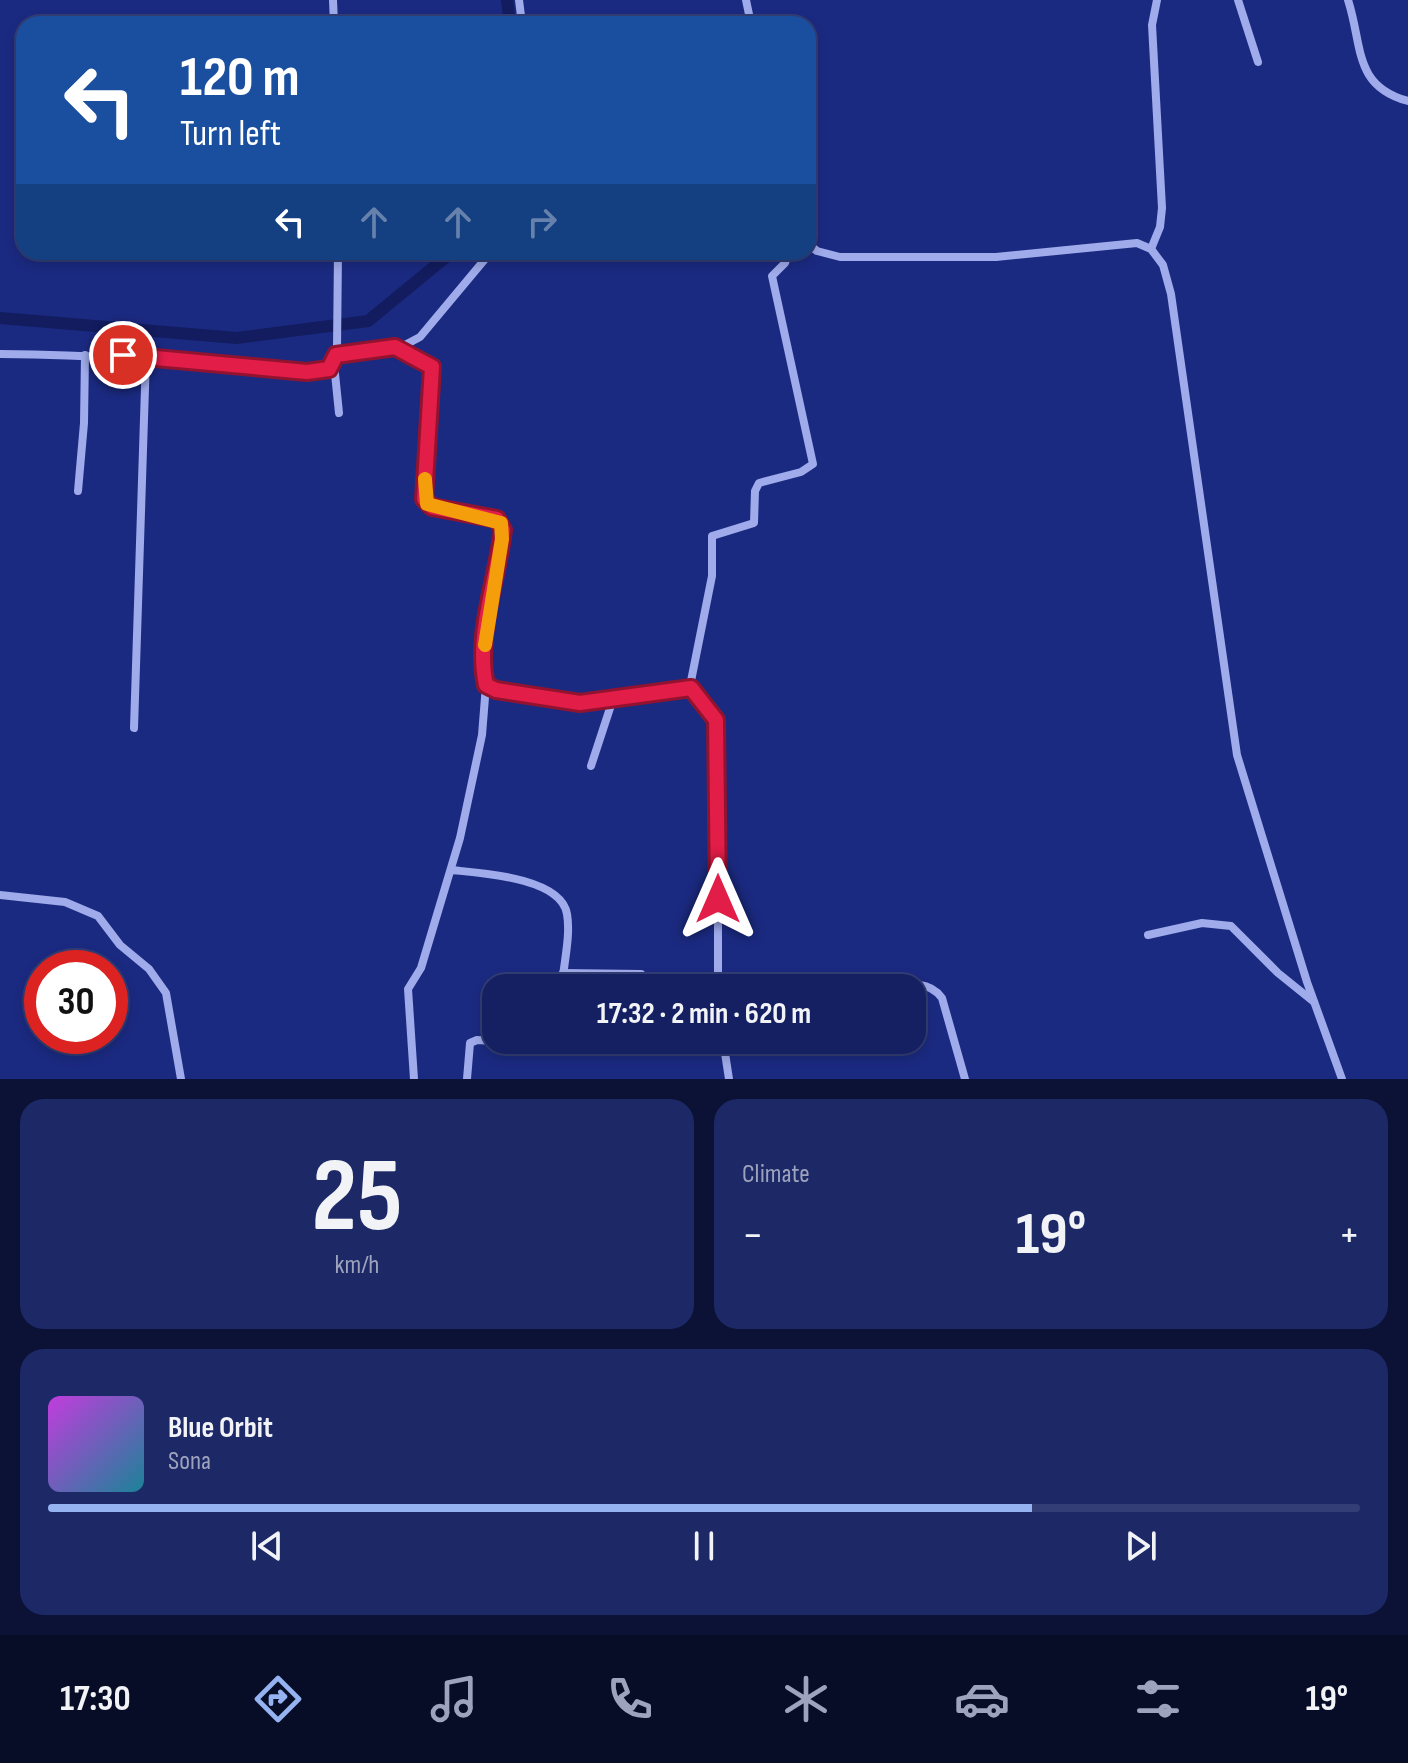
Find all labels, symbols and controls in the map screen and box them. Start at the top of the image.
text: 120 m [180,45,300,112]
icon: left [48,48,152,152]
text: Turn left [180,113,281,156]
icon: left [268,200,312,244]
icon: ahead [352,200,396,244]
icon: ahead [436,200,480,244]
icon: right [520,200,564,244]
pin [89,321,157,389]
icon: arrive [101,333,145,377]
position arrow [676,857,760,941]
speed limit sign: 30 [24,950,128,1054]
text: 17:32 · 2 min · 620 m [597,996,811,1032]
text: 25 [311,1135,403,1260]
text: Climate [742,1159,810,1190]
text: 19° [1016,1199,1086,1271]
text: − [742,1209,764,1262]
text: + [1338,1209,1360,1262]
text: km/h [335,1250,379,1281]
text: Blue Orbit [168,1410,273,1446]
text: Sona [168,1446,211,1477]
icon: previous [245,1524,289,1568]
icon: pause [682,1524,726,1568]
icon: next [1119,1524,1163,1568]
icon: directions [250,1671,306,1727]
icon: music [426,1671,482,1727]
icon: phone [602,1671,658,1727]
icon: climate [778,1671,834,1727]
icon: car [954,1671,1010,1727]
icon: filters [1130,1671,1186,1727]
text: 17:30 [60,1678,131,1721]
text: 19° [1306,1678,1348,1721]

